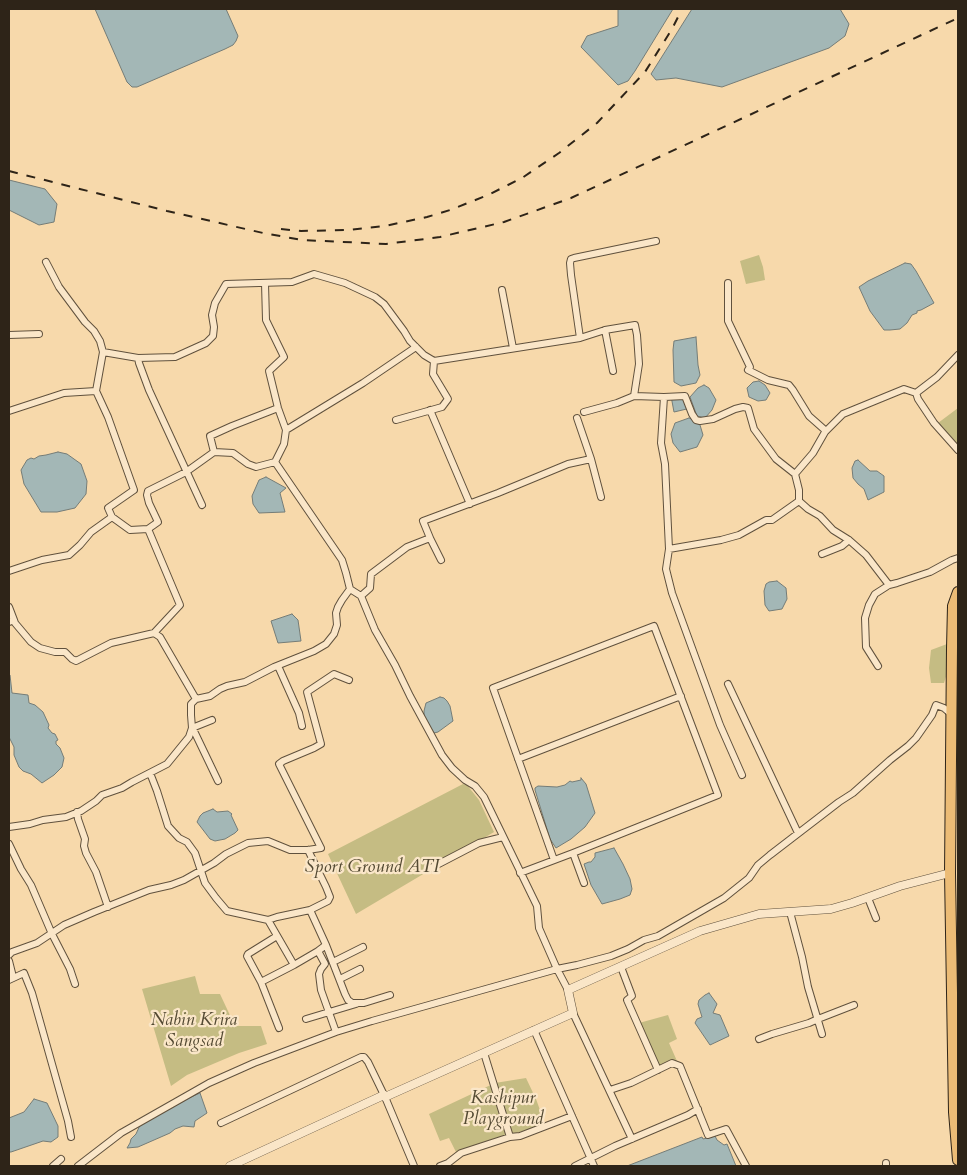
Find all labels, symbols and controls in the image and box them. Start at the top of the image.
park label: Sport Ground ATI [305,857,439,879]
park label: Nabin Krira Sangsad [151,1010,237,1052]
park label: Kashipur Playground [463,1088,543,1130]

